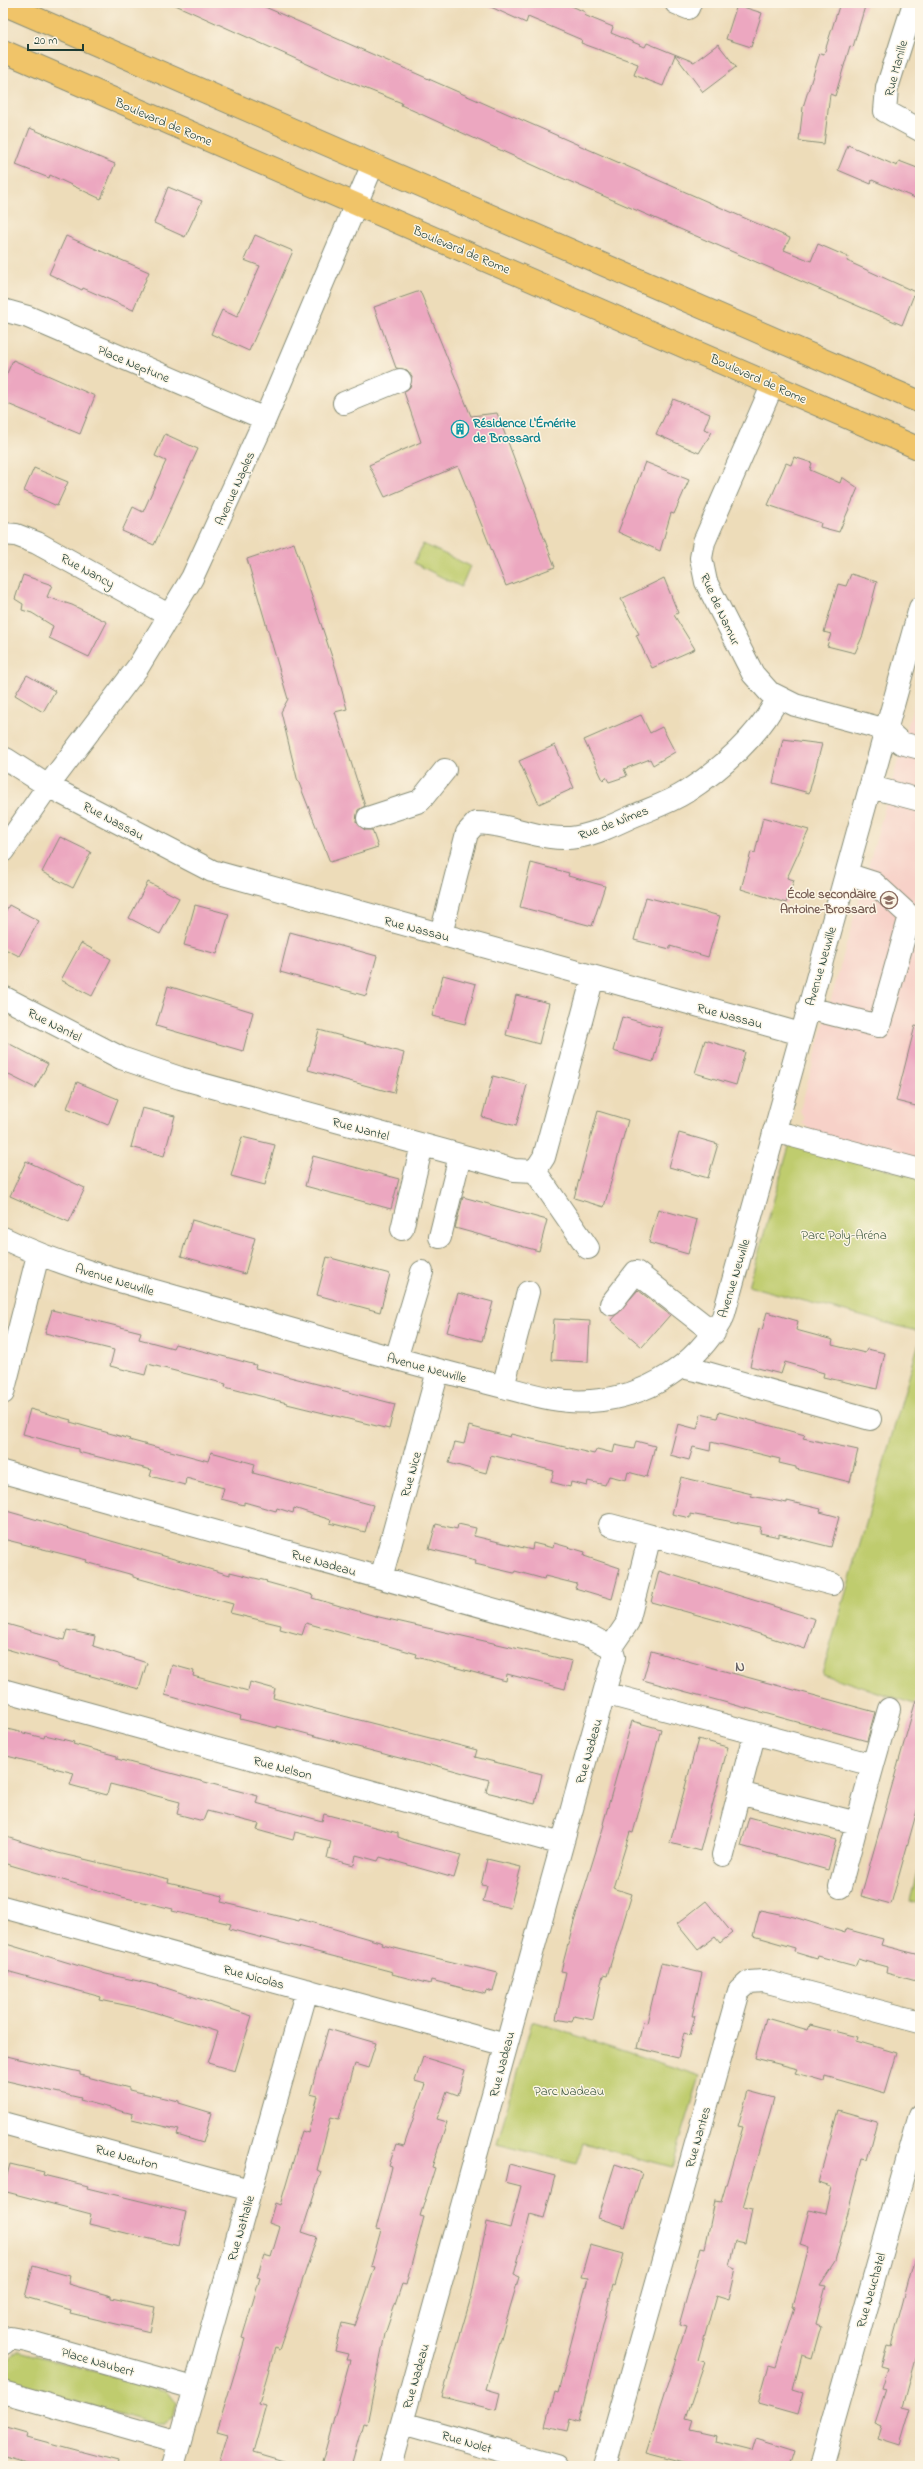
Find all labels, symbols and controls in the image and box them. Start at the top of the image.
scale bar [28,26,83,52]
text: 20 m [34,32,57,50]
street label: Rue Manille [880,38,913,99]
street label: Boulevard de Rome [111,93,215,151]
street label: Boulevard de Rome [409,221,513,279]
street label: Place Neptune [95,341,172,388]
street label: Boulevard de Rome [706,349,810,409]
place label: Résidence L'Émérite de Brossard [472,414,577,448]
building icon: Résidence L'Émérite de Brossard [450,419,470,439]
street label: Avenue Naples [211,448,260,529]
street label: Rue Nancy [56,549,118,594]
street label: Rue de Namur [695,571,745,650]
street label: Rue Nassau [79,797,147,845]
street label: Rue de Nîmes [576,801,652,845]
place label: École secondaire Antoine-Brossard [780,885,877,919]
school or university icon: École secondaire Antoine-Brossard [879,890,899,910]
street label: Rue Nassau [382,912,451,947]
street label: Avenue Neuville [801,924,842,1008]
street label: Rue Nassau [695,999,764,1034]
street label: Rue Nantel [24,1004,85,1047]
street label: Rue Nantel [330,1113,391,1146]
park label: Parc Poly-Aréna [801,1226,887,1246]
street label: Avenue Neuville [713,1236,756,1320]
street label: Avenue Neuville [73,1259,157,1302]
street label: Avenue Neuville [385,1349,469,1388]
street label: Rue Nice [396,1449,427,1499]
street label: Rue Nadeau [289,1545,358,1582]
district label: N [735,1657,745,1678]
street label: Rue Nadeau [571,1717,608,1786]
street label: Rue Nelson [251,1751,314,1785]
street label: Rue Nicolas [221,1960,287,1995]
street label: Rue Nadeau [485,2030,520,2099]
park label: Parc Nadeau [534,2082,604,2101]
street label: Rue Nantes [681,2104,716,2170]
street label: Rue Newton [93,2140,160,2175]
street label: Rue Nathalie [223,2193,260,2263]
street label: Rue Neuchatel [852,2251,891,2330]
street label: Rue Nadeau [398,2342,435,2411]
street label: Place Naubert [59,2343,137,2382]
street label: Rue Nolet [439,2426,494,2459]

